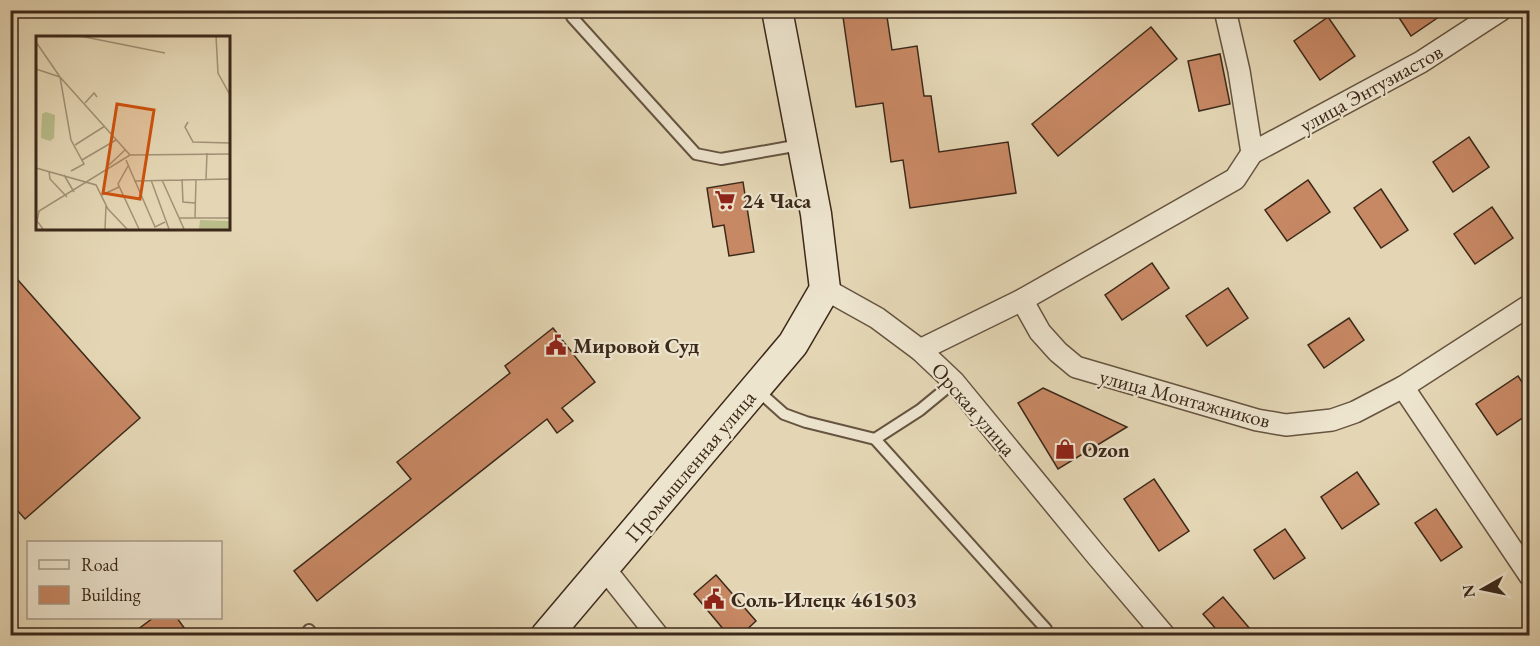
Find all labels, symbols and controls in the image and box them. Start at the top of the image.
inset map [36,36,230,230]
street label: улица Энтузиастов [1295,38,1447,138]
place label: 24 Часа [742,187,812,214]
supermarket icon: 24 Часа [713,188,737,212]
place label: Мировой Суд [573,332,699,359]
public building icon: Мировой Суд [544,333,568,357]
street label: Орская улица [926,356,1023,462]
street label: улица Монтажников [1097,362,1273,434]
street label: Промышленная улица [619,384,762,548]
place label: Ozon [1082,436,1130,463]
shop icon: Ozon [1053,437,1077,461]
legend [27,541,222,619]
text: Road [81,553,120,576]
north arrow [1453,559,1513,619]
text: Building [81,583,141,606]
text: N [1457,583,1480,599]
place label: Соль-Илецк 461503 [731,586,917,613]
public building icon: Соль-Илецк 461503 [702,587,726,611]

